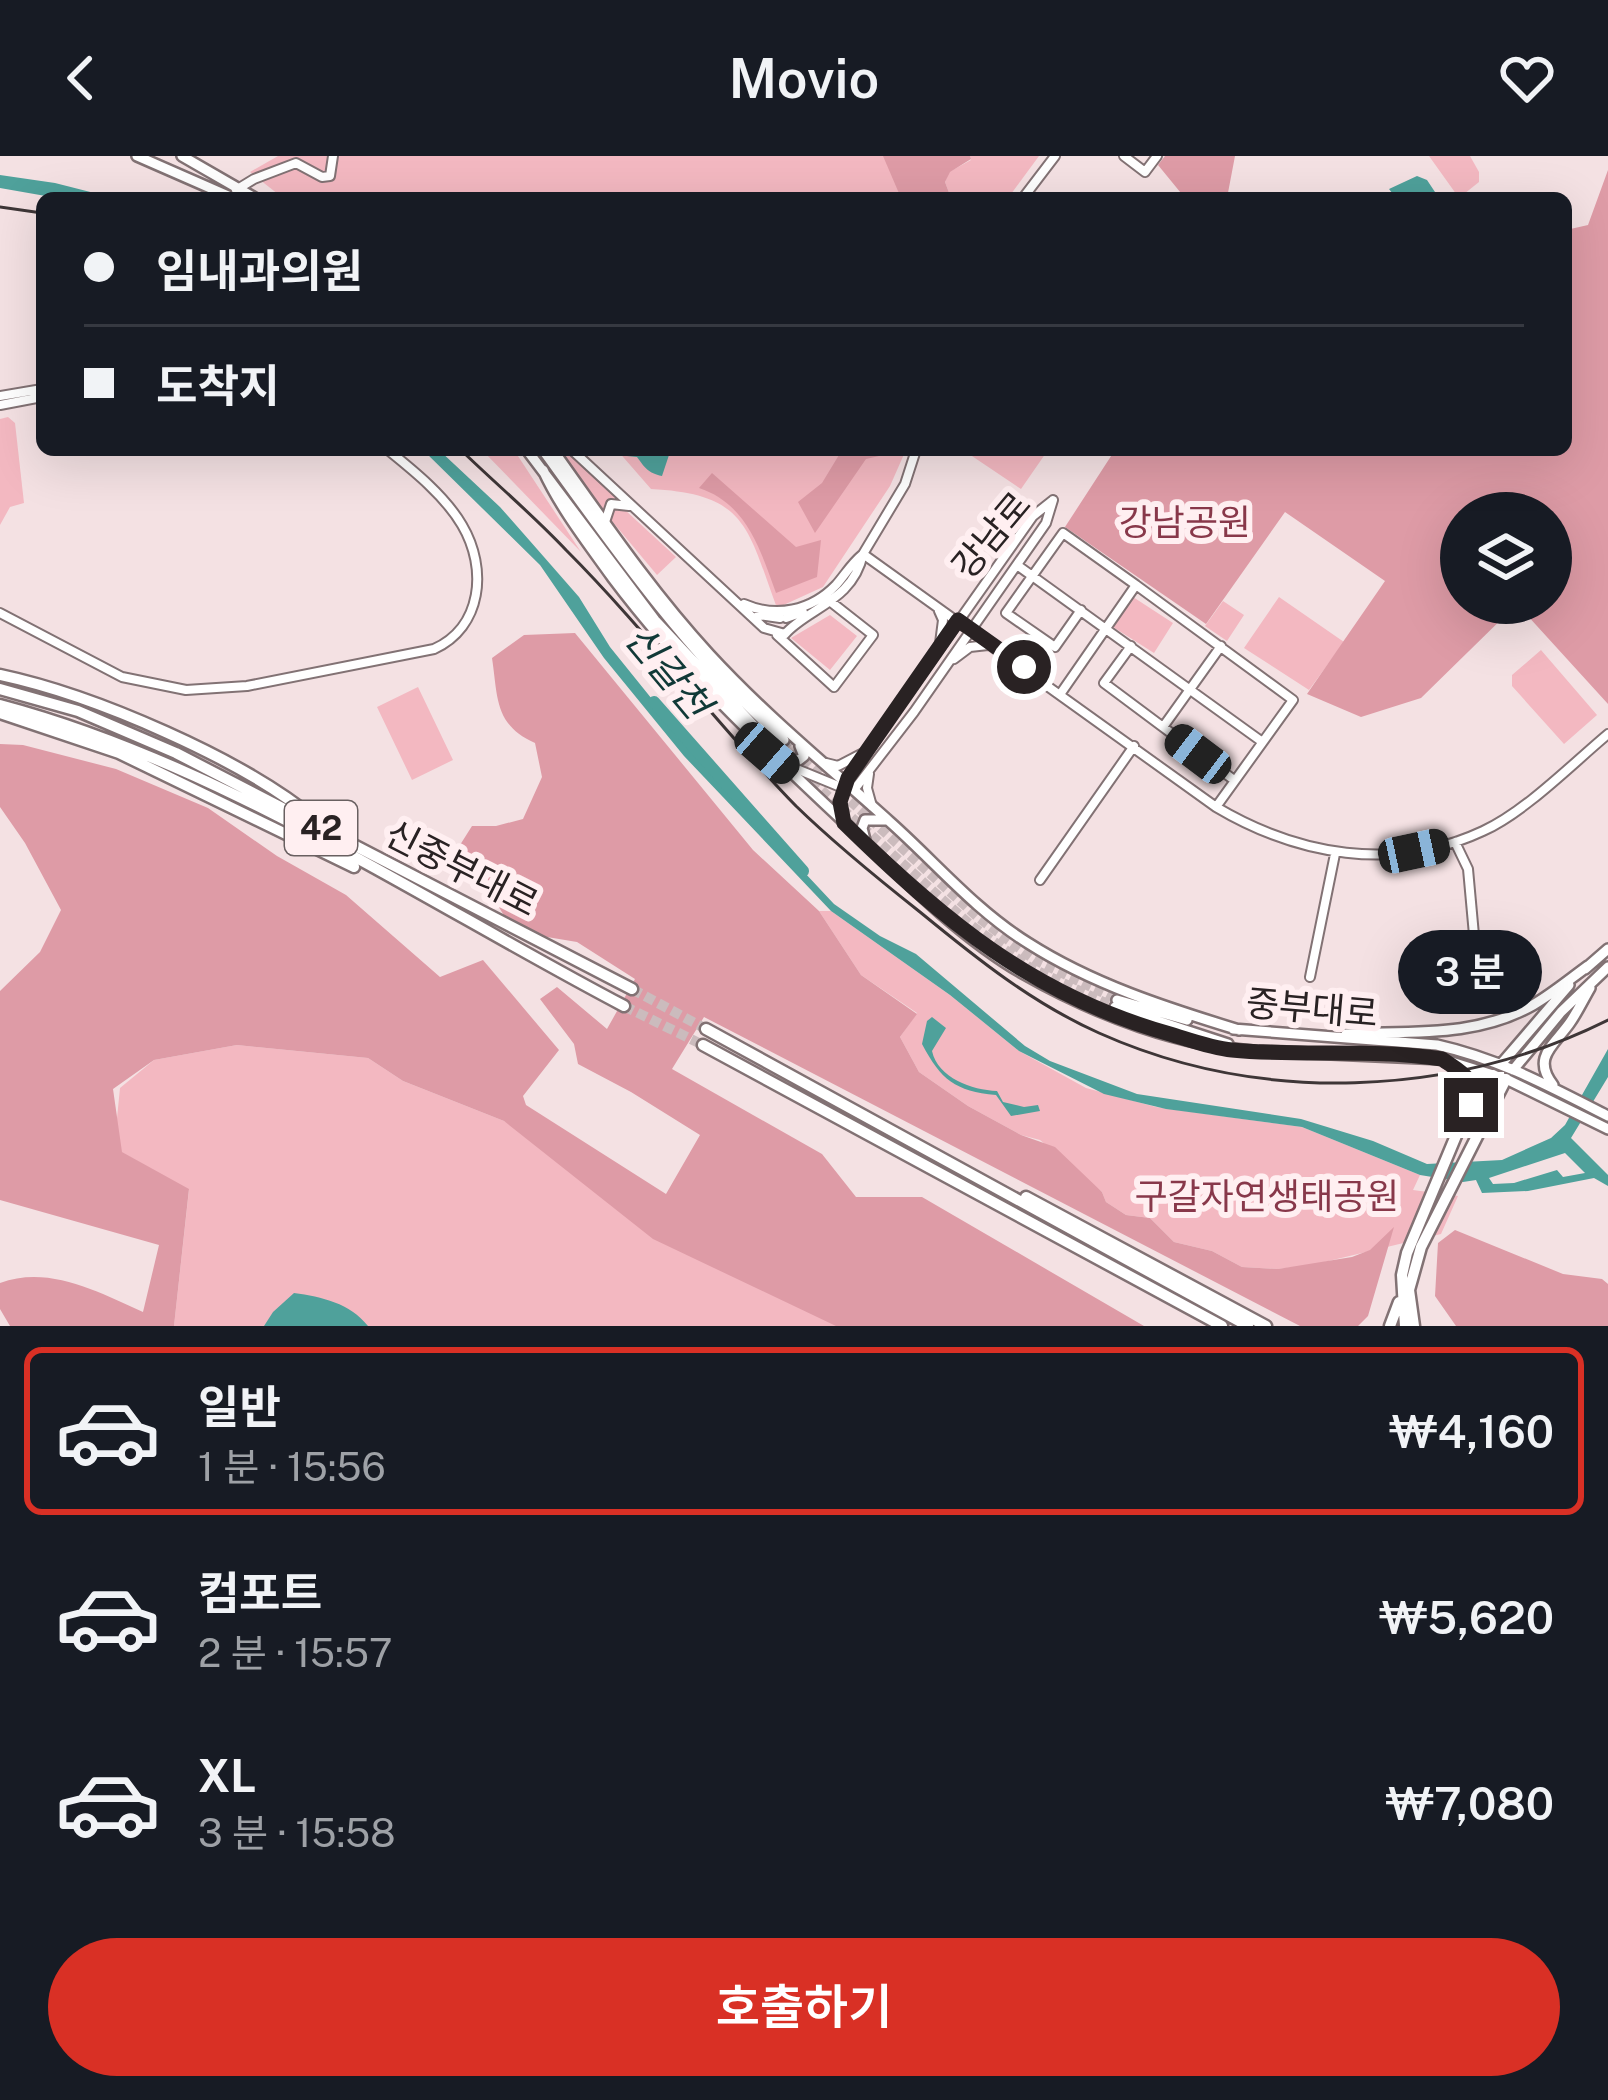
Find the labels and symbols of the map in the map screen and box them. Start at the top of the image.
street label: 강남로 [943,483,1039,587]
park label: 강남공원 [1119,501,1251,543]
water label: 신갈천 [616,615,723,730]
route start [997,640,1051,694]
car [728,716,806,790]
car [1158,718,1238,790]
road number: 42 [285,801,357,855]
street label: 신중부대로 [379,812,545,924]
car [1375,826,1453,876]
callout: 3 분 [1399,931,1543,1015]
street label: 중부대로 [1244,981,1380,1035]
route end [1444,1078,1498,1132]
park label: 구갈자연생태공원 [1135,1175,1399,1217]

